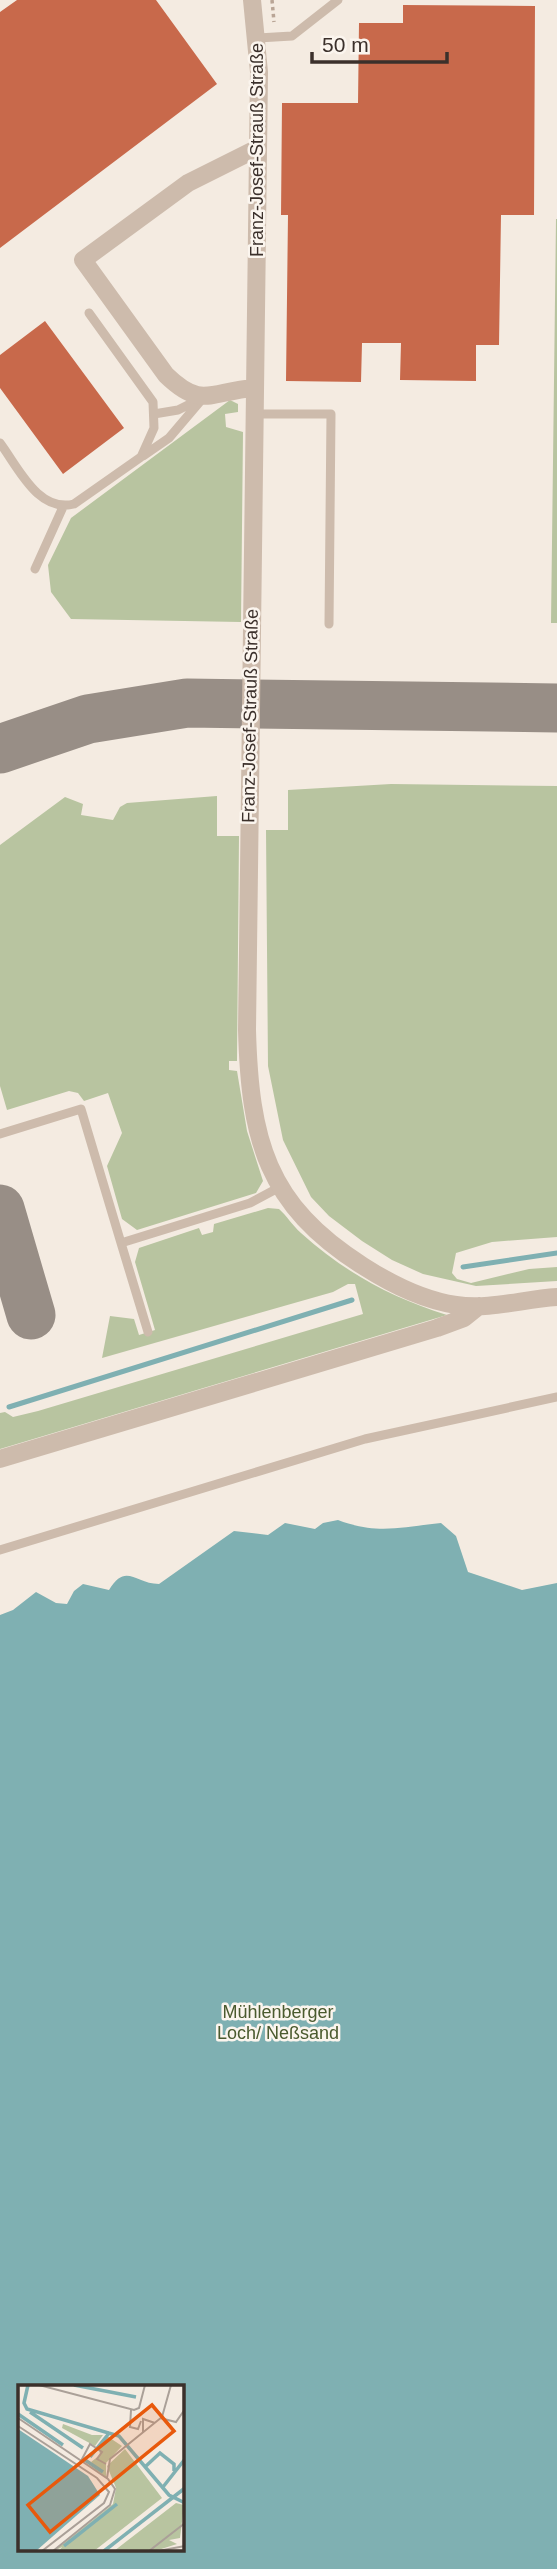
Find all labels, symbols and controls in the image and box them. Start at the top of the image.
scale bar [312,21,447,65]
text: 50 m [322,33,369,56]
street label: Franz-Josef-Strauß Straße [247,43,267,257]
street label: Franz-Josef-Strauß Straße [238,609,262,823]
park label: Mühlenberger Loch/ Neßsand [217,2002,339,2043]
inset map [18,2385,184,2552]

